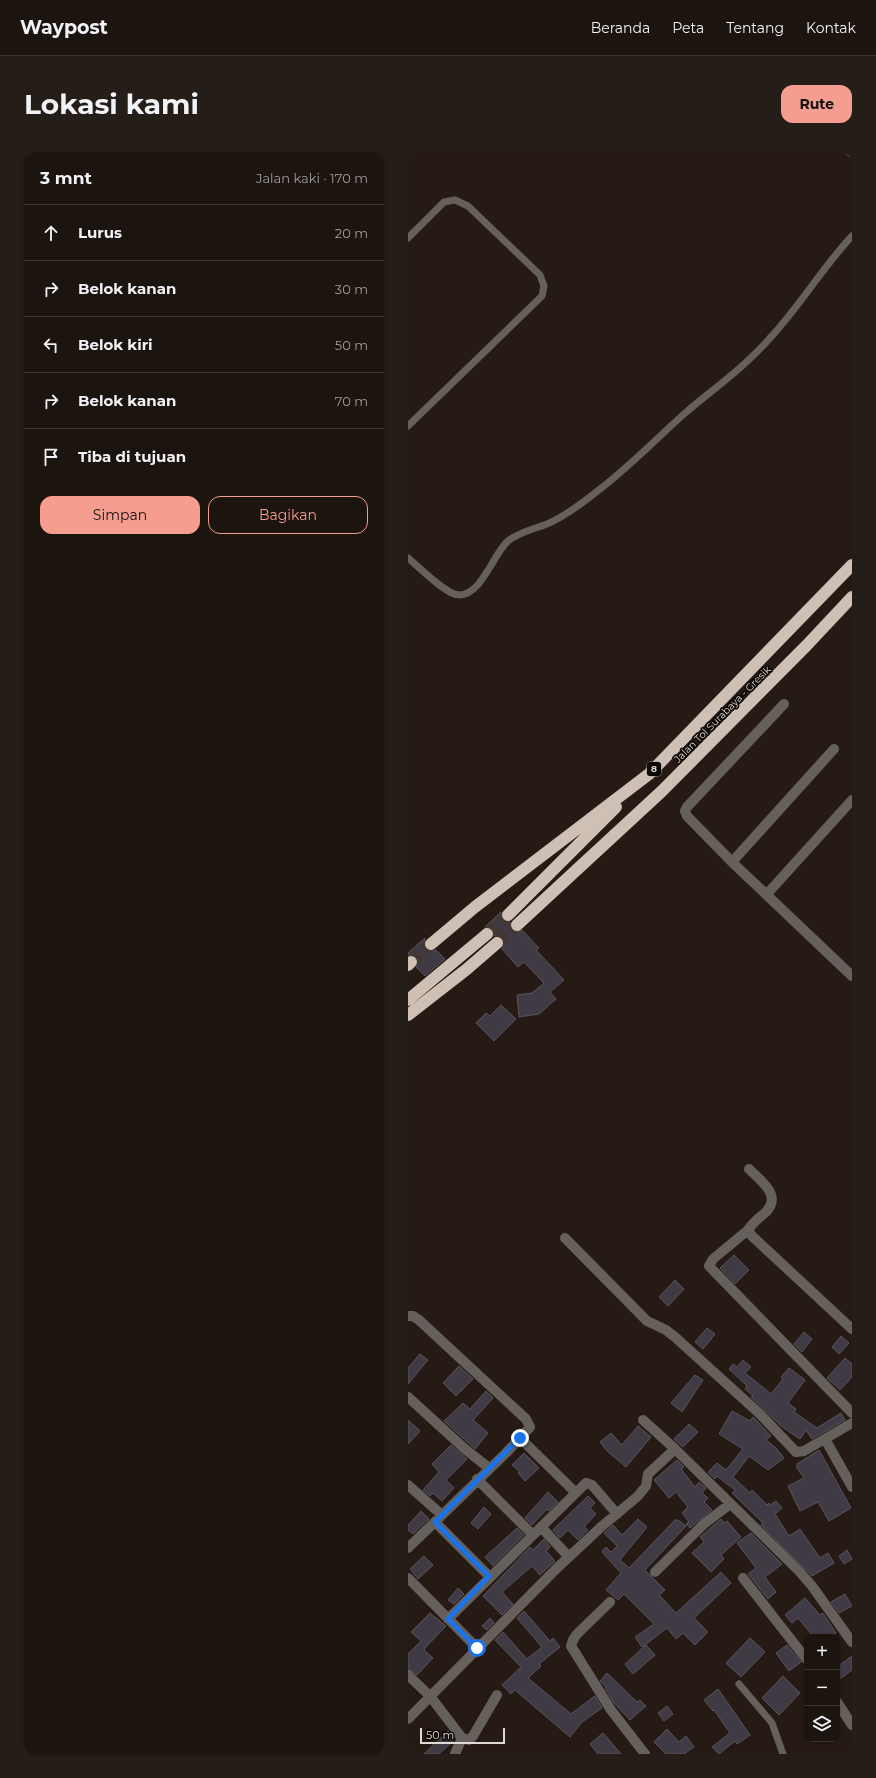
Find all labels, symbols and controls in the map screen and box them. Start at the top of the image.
text: Waypost [20,16,108,39]
text: Beranda [591,19,650,37]
text: Peta [672,19,704,37]
text: Tentang [726,19,784,37]
text: Kontak [806,19,856,37]
button: Rute [781,85,852,123]
text: Lokasi kami [24,87,199,121]
text: 3 mnt [40,168,92,188]
text: Jalan kaki · 170 m [256,170,368,186]
icon: ahead [40,222,62,244]
text: Lurus [78,223,122,242]
text: 20 m [335,225,368,241]
icon: right [40,278,62,300]
text: Belok kanan [78,279,176,298]
text: 30 m [335,281,368,297]
icon: left [40,334,62,356]
text: Belok kiri [78,335,153,354]
text: 50 m [335,337,368,353]
icon: right [40,390,62,412]
text: Belok kanan [78,391,176,410]
text: 70 m [335,393,368,409]
icon: arrive [40,446,62,468]
text: Tiba di tujuan [78,447,186,466]
button: Simpan [40,496,200,534]
button: Bagikan [208,496,368,534]
street label: Jalan Tol Surabaya - Gresik [670,663,774,766]
road number: 8 [647,762,661,776]
route end [511,1429,529,1447]
map controls [804,1634,840,1742]
button: + [804,1634,840,1670]
route start [468,1639,486,1657]
button: − [804,1670,840,1706]
button: layers [804,1706,840,1742]
scale bar [420,1726,505,1745]
text: 50 m [426,1728,454,1742]

